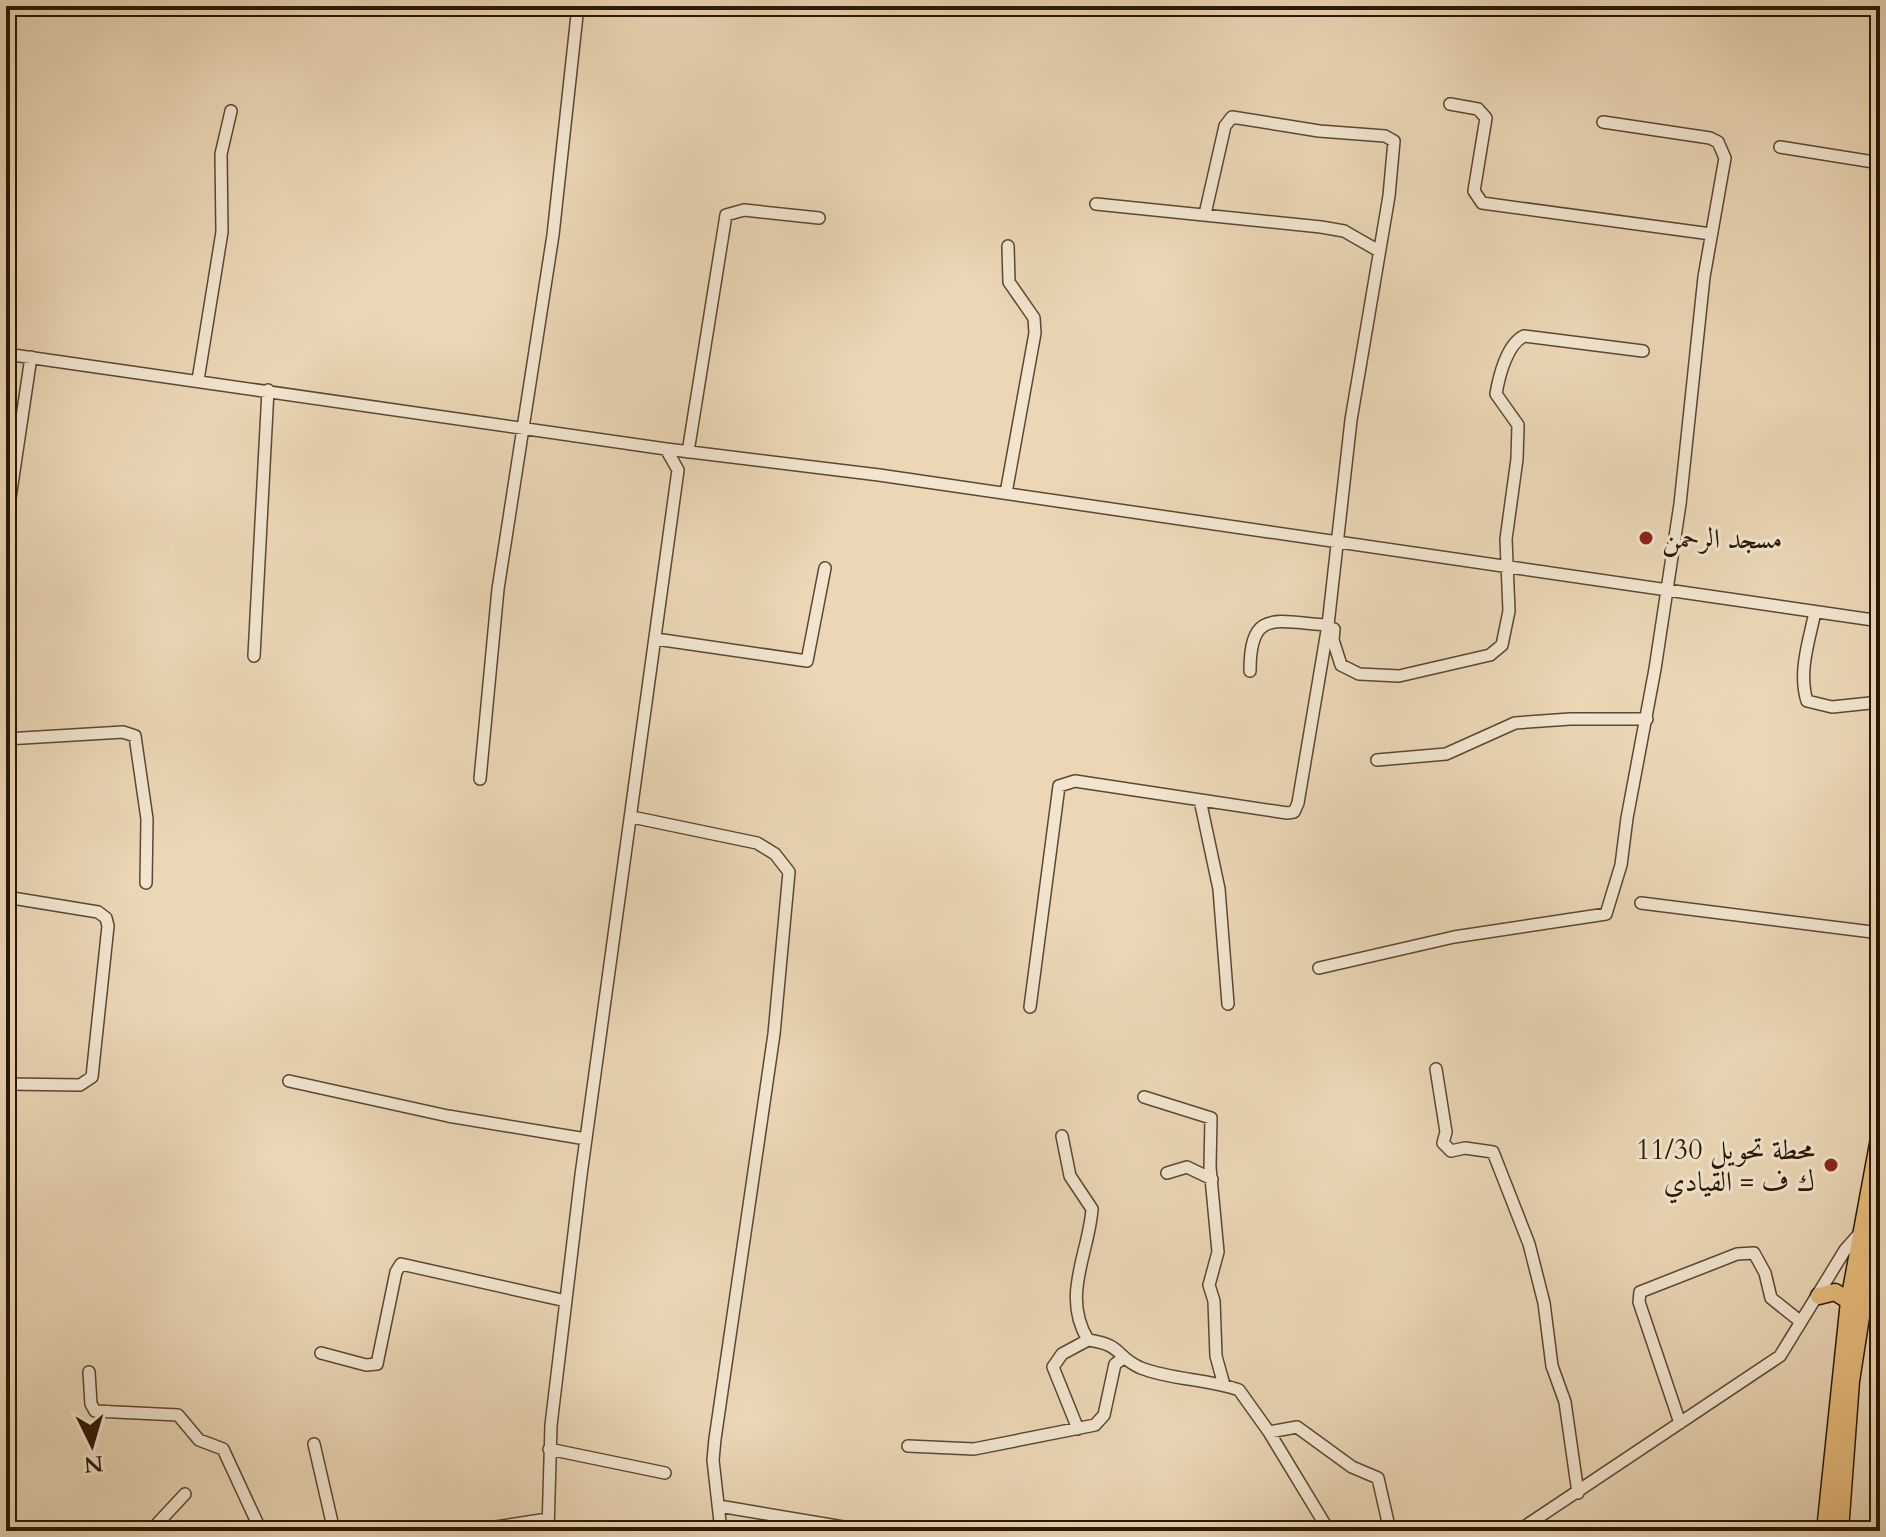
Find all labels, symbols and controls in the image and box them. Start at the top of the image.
place label: مسجد الرحمن [1662,520,1782,558]
marker: مسجد الرحمن [1637,529,1655,547]
place label: محطة تحويل 11/30 ك ف = القيادي [1636,1131,1815,1204]
marker: محطة تحويل 11/30 ك ف = القيادي [1822,1156,1840,1174]
north arrow [52,1405,132,1485]
text: N [83,1448,104,1480]

